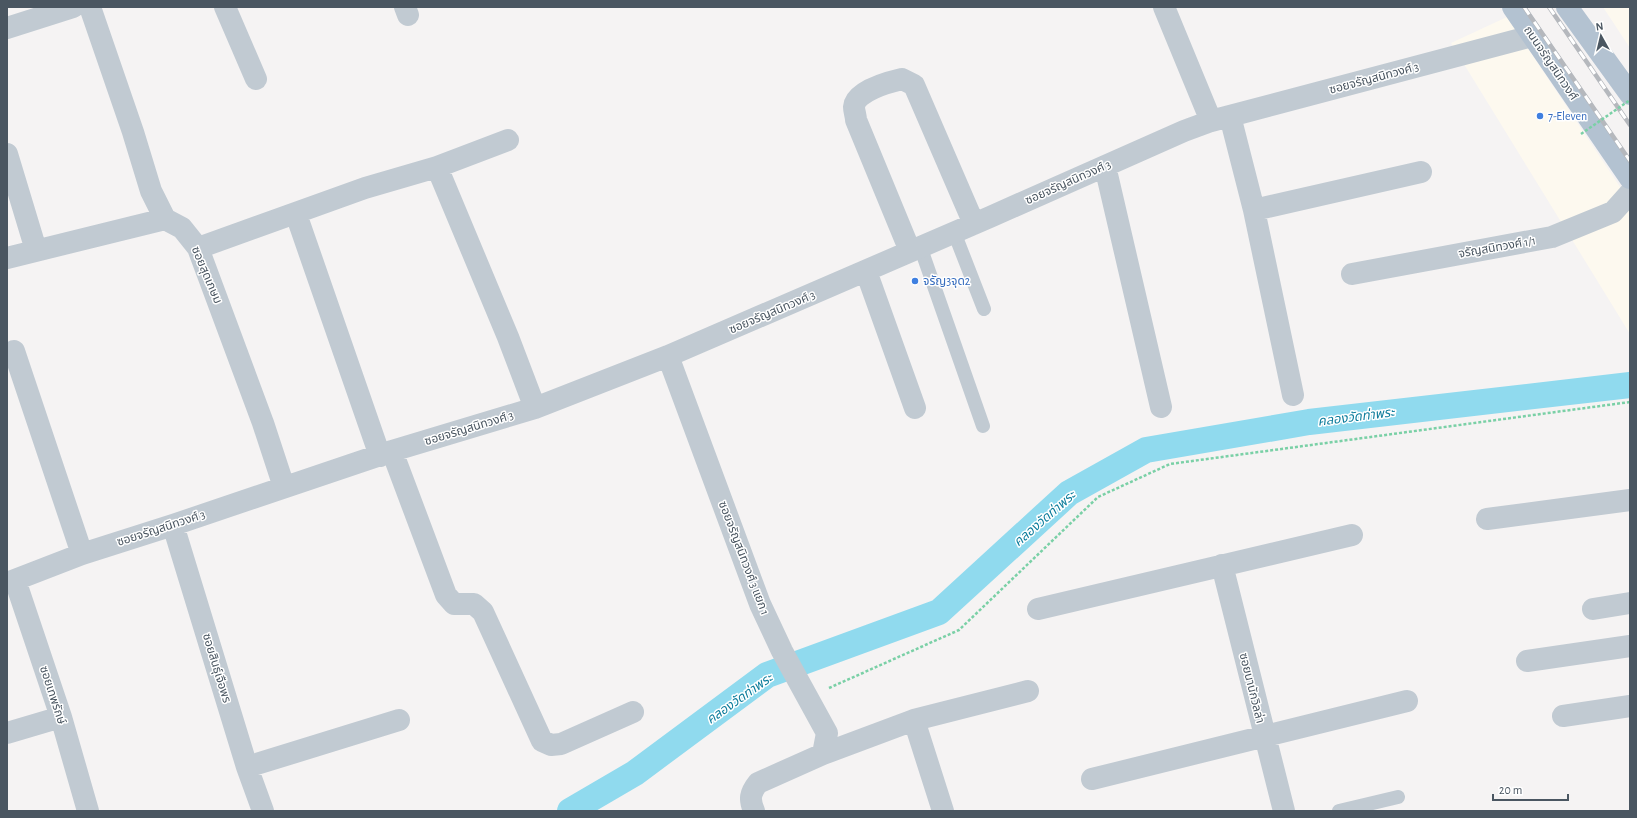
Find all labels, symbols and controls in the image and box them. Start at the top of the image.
north arrow [1581,16,1621,56]
text: N [1595,21,1604,33]
street label: ถนนจรัญสนิทวงศ์ [1522,24,1580,102]
street label: ซอยจรัญสนิทวงศ์ 3 [1328,60,1420,96]
place label: 7-Eleven [1548,110,1587,122]
marker: 7-Eleven [1535,111,1545,121]
street label: ซอยจรัญสนิทวงศ์ 3 [1023,158,1113,206]
street label: จรัญสนิทวงศ์ 1/1 [1457,234,1537,260]
street label: ซอยสุดเกษม [189,245,224,306]
place label: จรัญ3จุด2 [923,275,971,288]
marker: จรัญ3จุด2 [910,276,920,286]
street label: ซอยจรัญสนิทวงศ์ 3 [727,288,817,336]
water label: คลองวัดท่าพระ [1317,405,1397,429]
street label: ซอยจรัญสนิทวงศ์ 3 [423,409,515,447]
water label: คลองวัดท่าพระ [1011,487,1080,549]
street label: ซอยจรัญสนิทวงศ์ 3 แยก 1 [717,499,771,617]
street label: ซอยจรัญสนิทวงศ์ 3 [115,508,207,548]
street label: ซอยสินธุ์เจือพร [200,632,233,705]
street label: ซอยนานักวิลล่า [1237,651,1267,724]
street label: ซอยเทพรักษ์ [38,664,68,726]
water label: คลองวัดท่าพระ [704,670,777,727]
scale bar [1493,776,1568,802]
text: 20 m [1499,784,1522,796]

